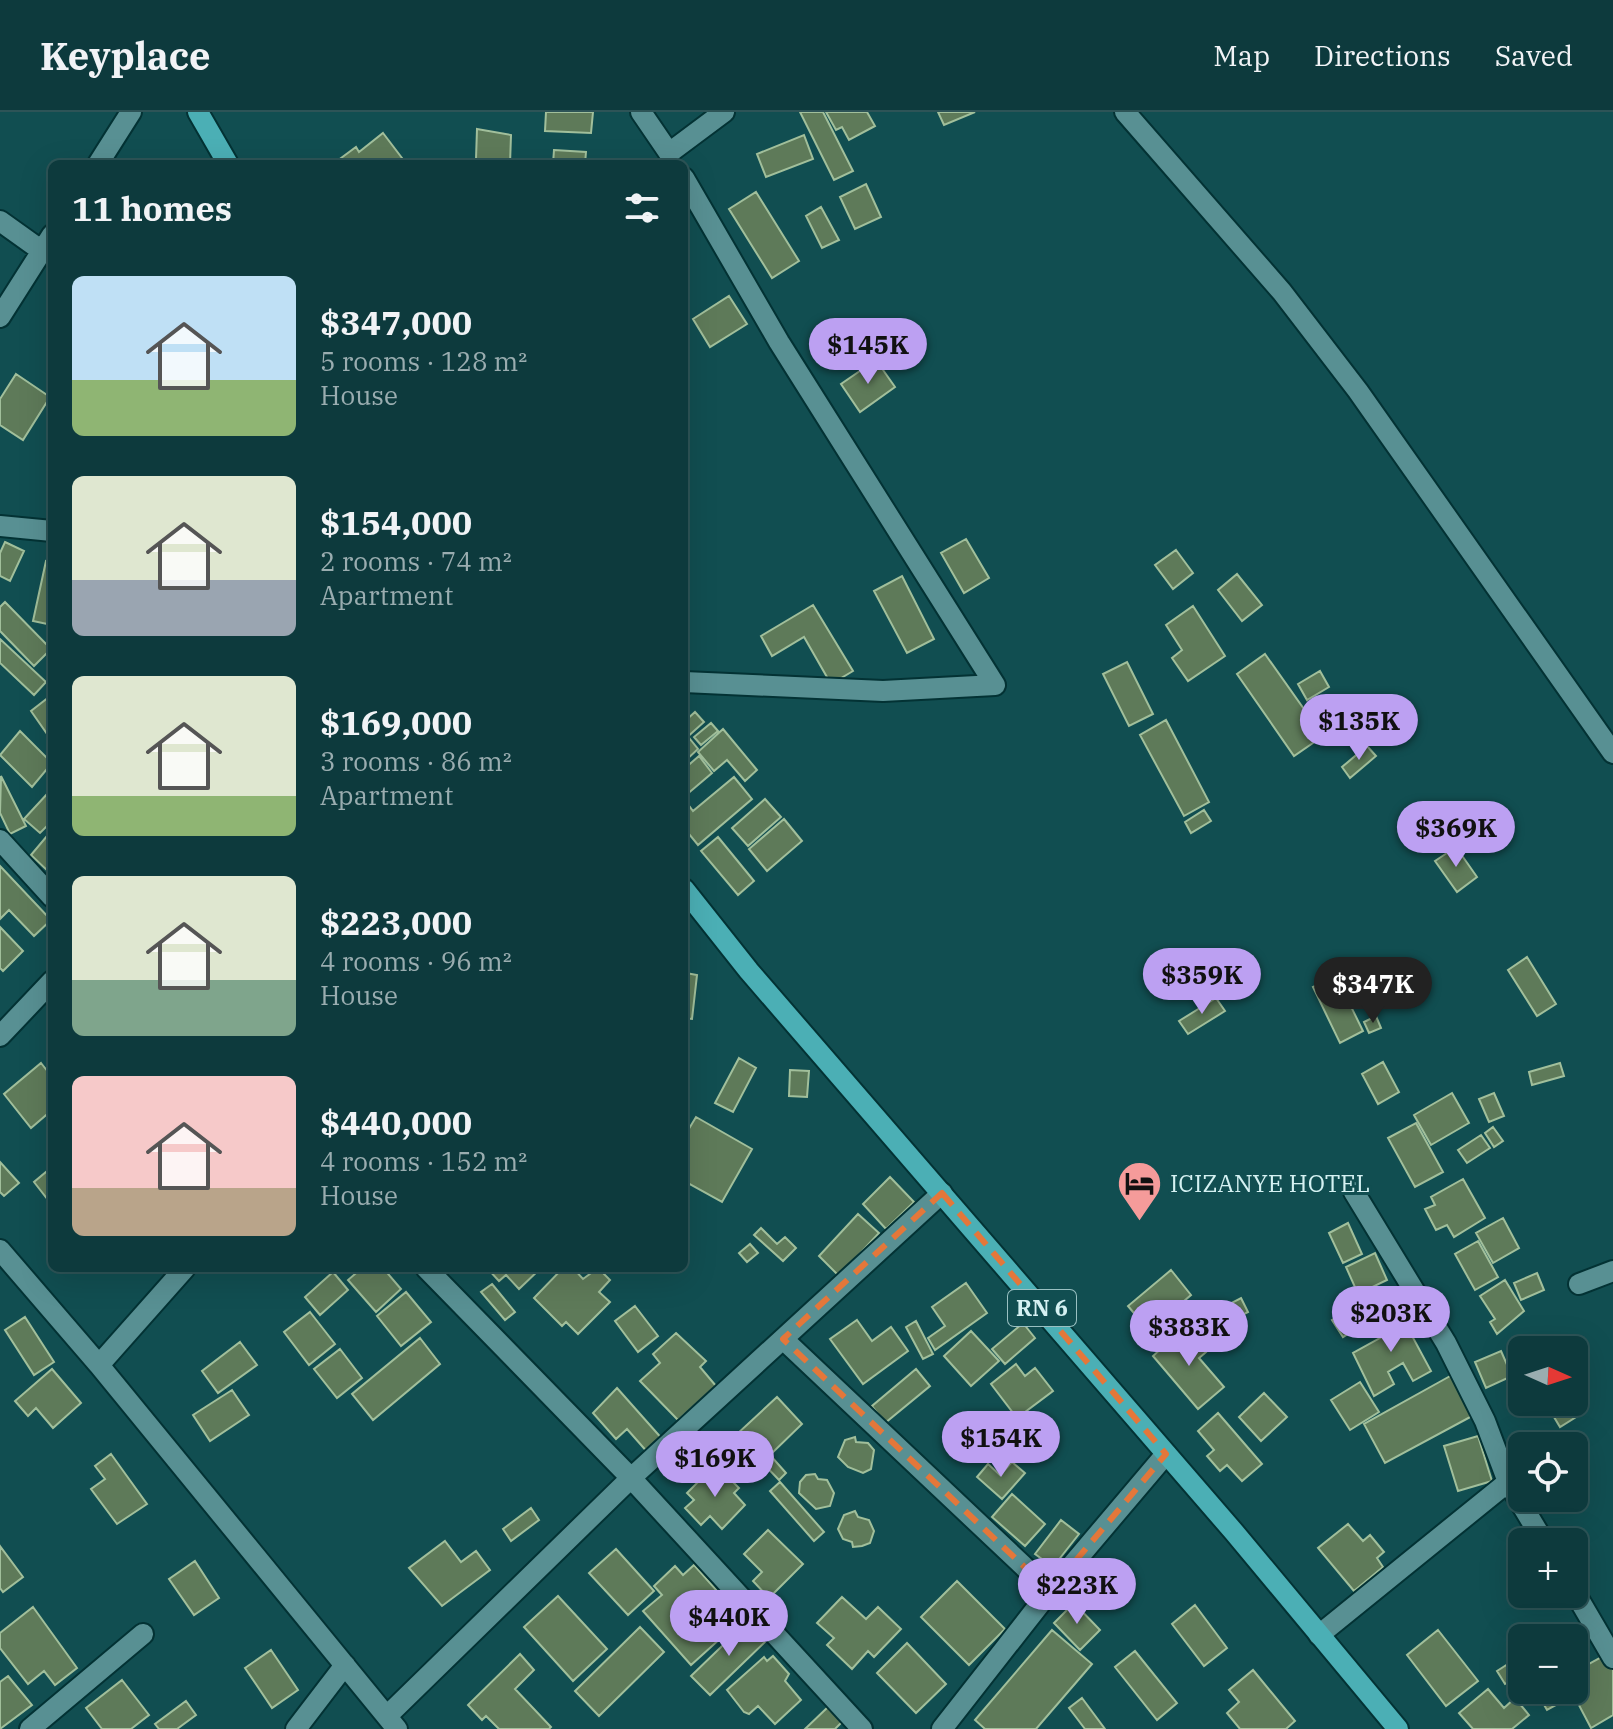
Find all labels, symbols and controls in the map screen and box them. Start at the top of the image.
text: Keyplace [40,31,210,80]
text: Map [1213,37,1270,74]
text: Directions [1314,37,1451,74]
text: Saved [1495,37,1573,74]
text: 11 homes [72,186,232,230]
icon: filters [620,186,664,230]
text: $347,000 [320,300,472,344]
icon: home [136,308,232,404]
pin: $145K [812,318,924,386]
text: $145K [827,327,909,361]
text: 5 rooms · 128 m² [320,344,527,378]
text: House [320,378,398,412]
text: $154,000 [320,500,472,544]
icon: home [136,508,232,604]
text: 2 rooms · 74 m² [320,544,512,578]
text: Apartment [320,578,453,612]
pin: $135K [1303,694,1415,762]
text: $169,000 [320,700,472,744]
text: $135K [1318,703,1400,737]
icon: home [136,708,232,804]
text: 3 rooms · 86 m² [320,744,512,778]
text: Apartment [320,778,453,812]
pin: $369K [1400,801,1512,869]
text: $369K [1415,810,1497,844]
text: $223,000 [320,900,472,944]
icon: home [136,908,232,1004]
text: 4 rooms · 96 m² [320,944,512,978]
pin: $359K [1146,948,1258,1016]
text: $359K [1161,957,1243,991]
pin: $347K [1317,957,1429,1025]
text: $347K [1332,966,1414,1000]
text: House [320,978,398,1012]
text: $440,000 [320,1100,472,1144]
icon: home [136,1108,232,1204]
text: 4 rooms · 152 m² [320,1144,527,1178]
hotel icon: ICIZANYE HOTEL [1115,1160,1163,1223]
place label: ICIZANYE HOTEL [1170,1167,1370,1199]
text: House [320,1178,398,1212]
pin: $203K [1335,1286,1447,1354]
road number: RN 6 [1008,1290,1076,1326]
text: $203K [1350,1295,1432,1329]
pin: $383K [1133,1300,1245,1368]
text: $383K [1148,1309,1230,1343]
north arrow [1508,1336,1588,1416]
map controls [1508,1336,1588,1704]
pin: $154K [945,1411,1057,1479]
text: $154K [960,1420,1042,1454]
pin: $169K [659,1431,771,1499]
button: locate [1508,1432,1588,1512]
text: $169K [674,1440,756,1474]
button: + [1508,1528,1588,1608]
pin: $223K [1021,1558,1133,1626]
text: $223K [1036,1567,1118,1601]
pin: $440K [673,1590,785,1658]
text: $440K [688,1599,770,1633]
button: − [1508,1624,1588,1704]

